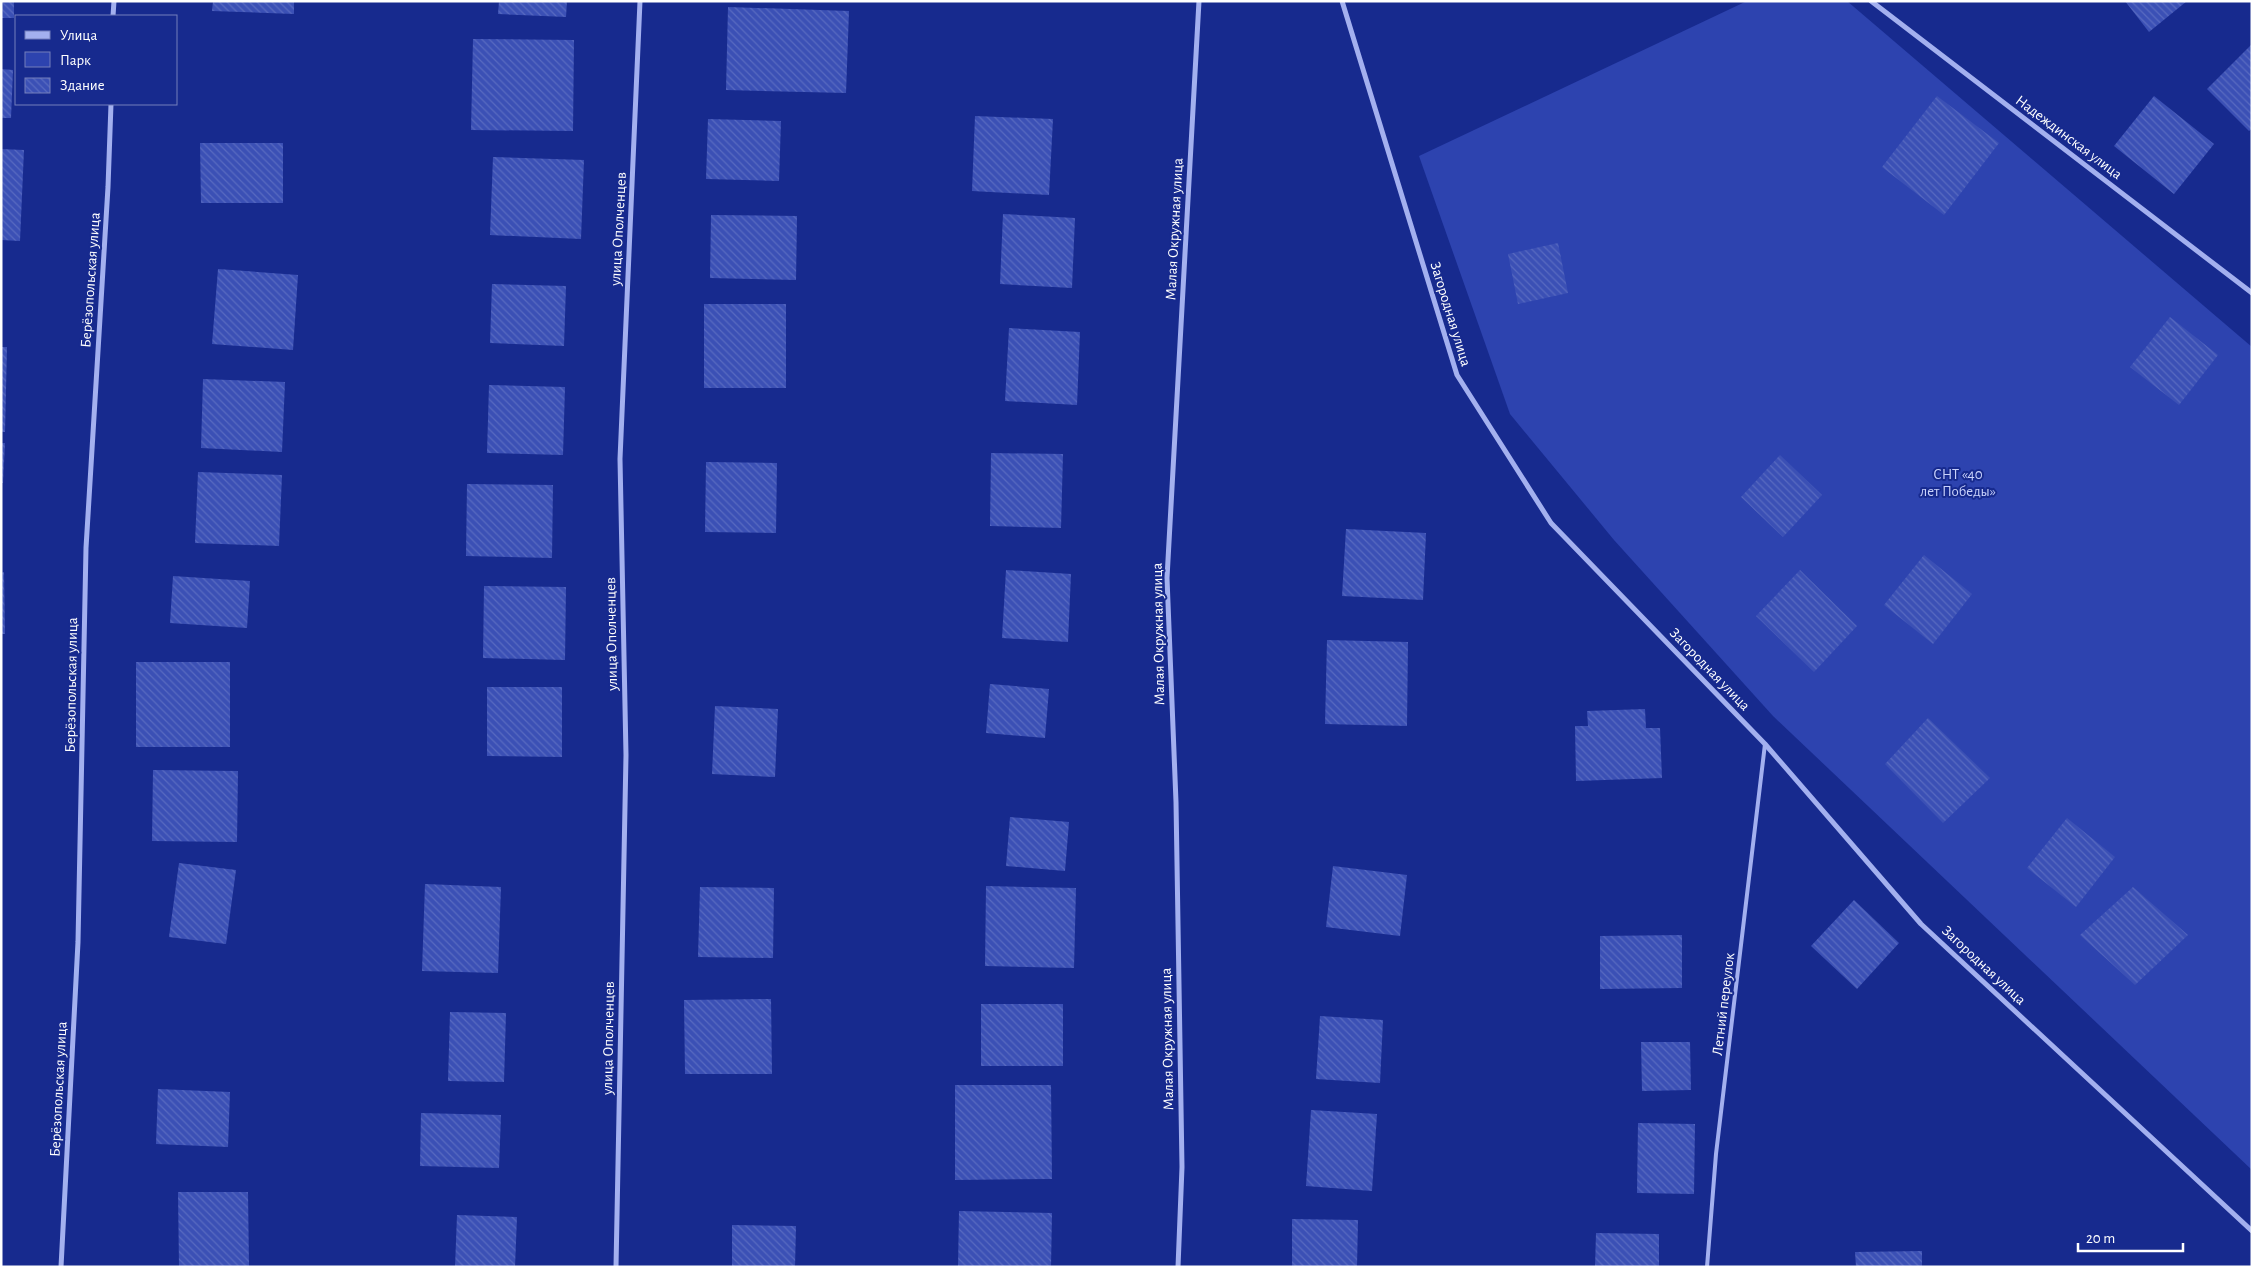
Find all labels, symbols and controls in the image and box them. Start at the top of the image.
legend [15,15,178,105]
text: Улица [60,28,97,43]
text: Парк [60,53,91,68]
text: Здание [60,78,105,93]
street label: Надеждинская улица [2013,93,2125,182]
street label: Малая Окружная улица [1163,157,1186,301]
street label: улица Ополченцев [608,172,629,287]
street label: Берёзопольская улица [78,212,103,348]
street label: Загородная улица [1427,260,1474,368]
park label: СНТ «40 лет Победы» [1920,467,1996,499]
street label: Малая Окружная улица [1150,562,1167,705]
street label: улица Ополченцев [603,577,620,692]
street label: Берёзопольская улица [63,617,80,753]
street label: Загородная улица [1667,625,1753,714]
street label: Загородная улица [1939,923,2029,1008]
street label: Летний переулок [1710,952,1737,1056]
street label: Малая Окружная улица [1159,967,1176,1110]
street label: улица Ополченцев [600,981,617,1096]
street label: Берёзопольская улица [47,1021,70,1157]
scale bar [2078,1220,2183,1252]
text: 20 m [2086,1231,2115,1246]

